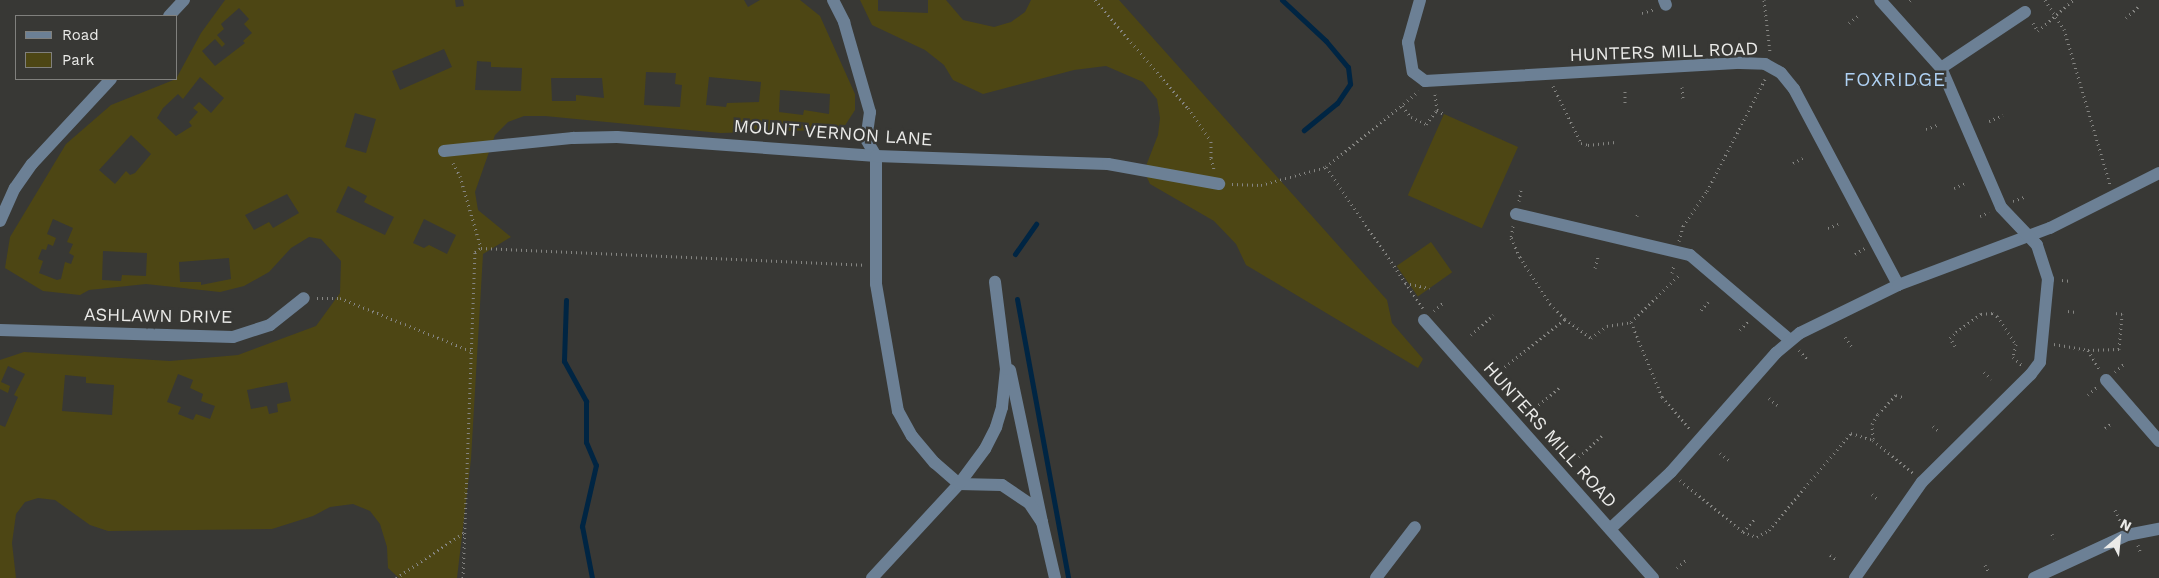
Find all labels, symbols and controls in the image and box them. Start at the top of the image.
legend [15,15,178,80]
text: Road [62,26,99,44]
street label: HUNTERS MILL ROAD [1569,38,1759,66]
text: Park [62,51,94,69]
district label: FOXRIDGE [1843,69,1947,91]
street label: MOUNT VERNON LANE [732,115,934,151]
street label: ASHLAWN DRIVE [84,304,232,328]
street label: HUNTERS MILL ROAD [1479,357,1621,513]
north arrow [2094,513,2144,563]
text: N [2118,515,2134,534]

